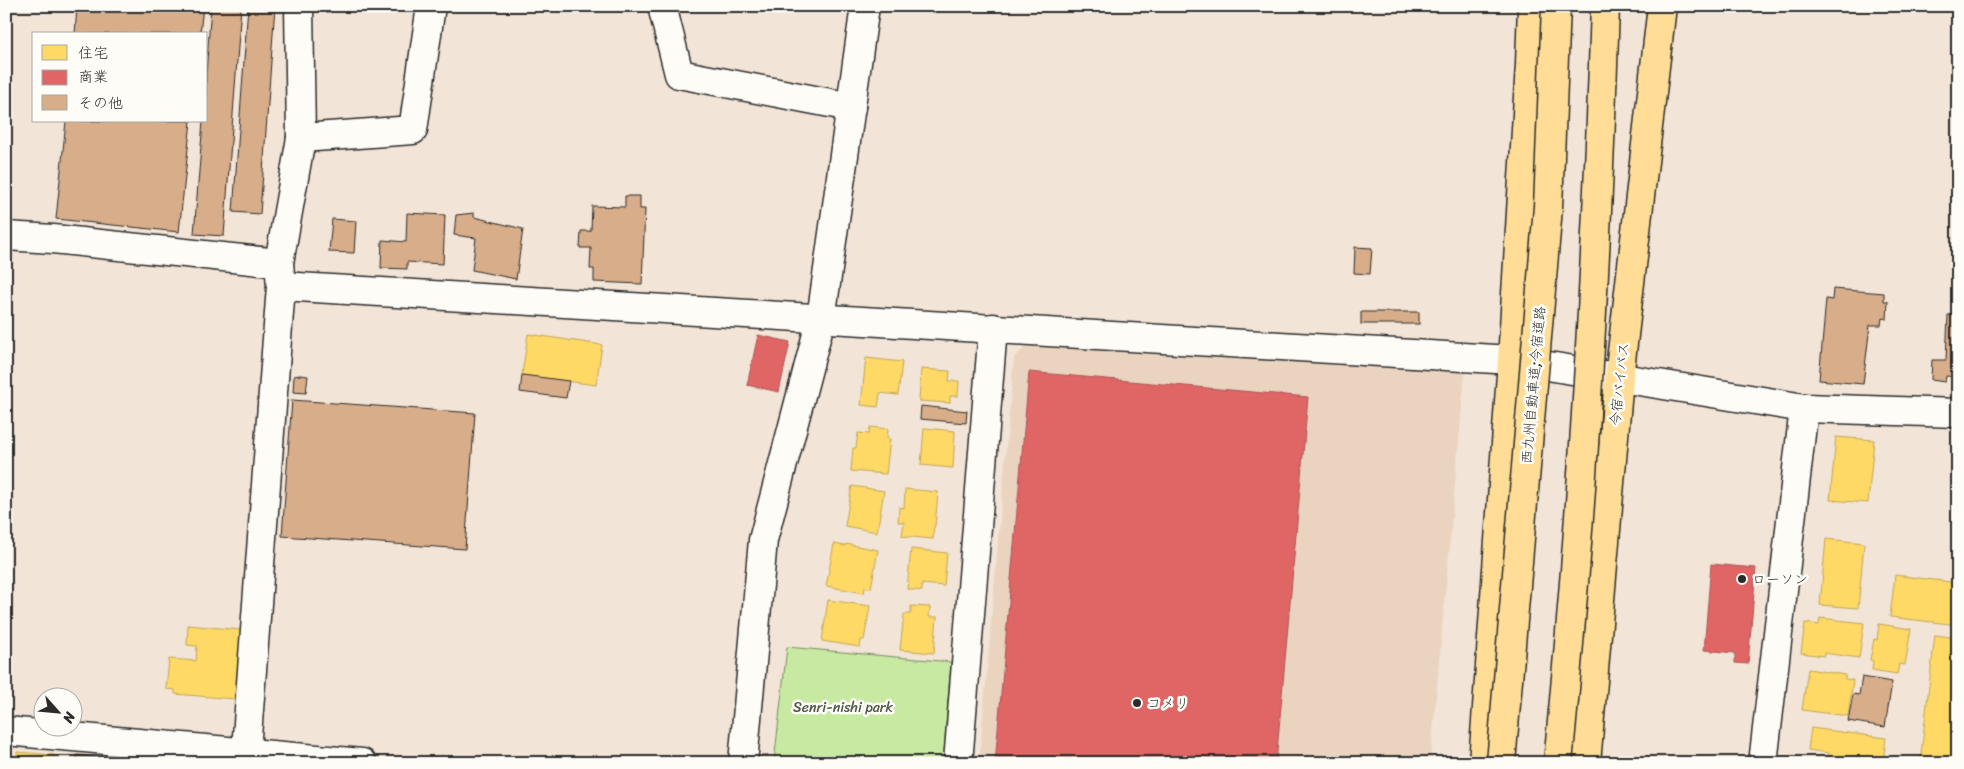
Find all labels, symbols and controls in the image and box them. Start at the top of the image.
legend [32,32,208,122]
text: 住宅 [78,40,108,66]
text: 商業 [78,64,108,90]
text: その他 [78,90,123,116]
street label: 西九州自動車道;今宿道路 [1514,305,1553,465]
street label: 今宿バイパス [1603,341,1636,427]
place label: ローソン [1752,567,1808,592]
marker: ローソン [1736,573,1748,585]
north arrow [32,686,82,736]
place label: コメリ [1147,691,1189,716]
park label: Senri-nishi park [793,695,894,720]
marker: コメリ [1131,697,1143,709]
text: N [56,707,83,728]

